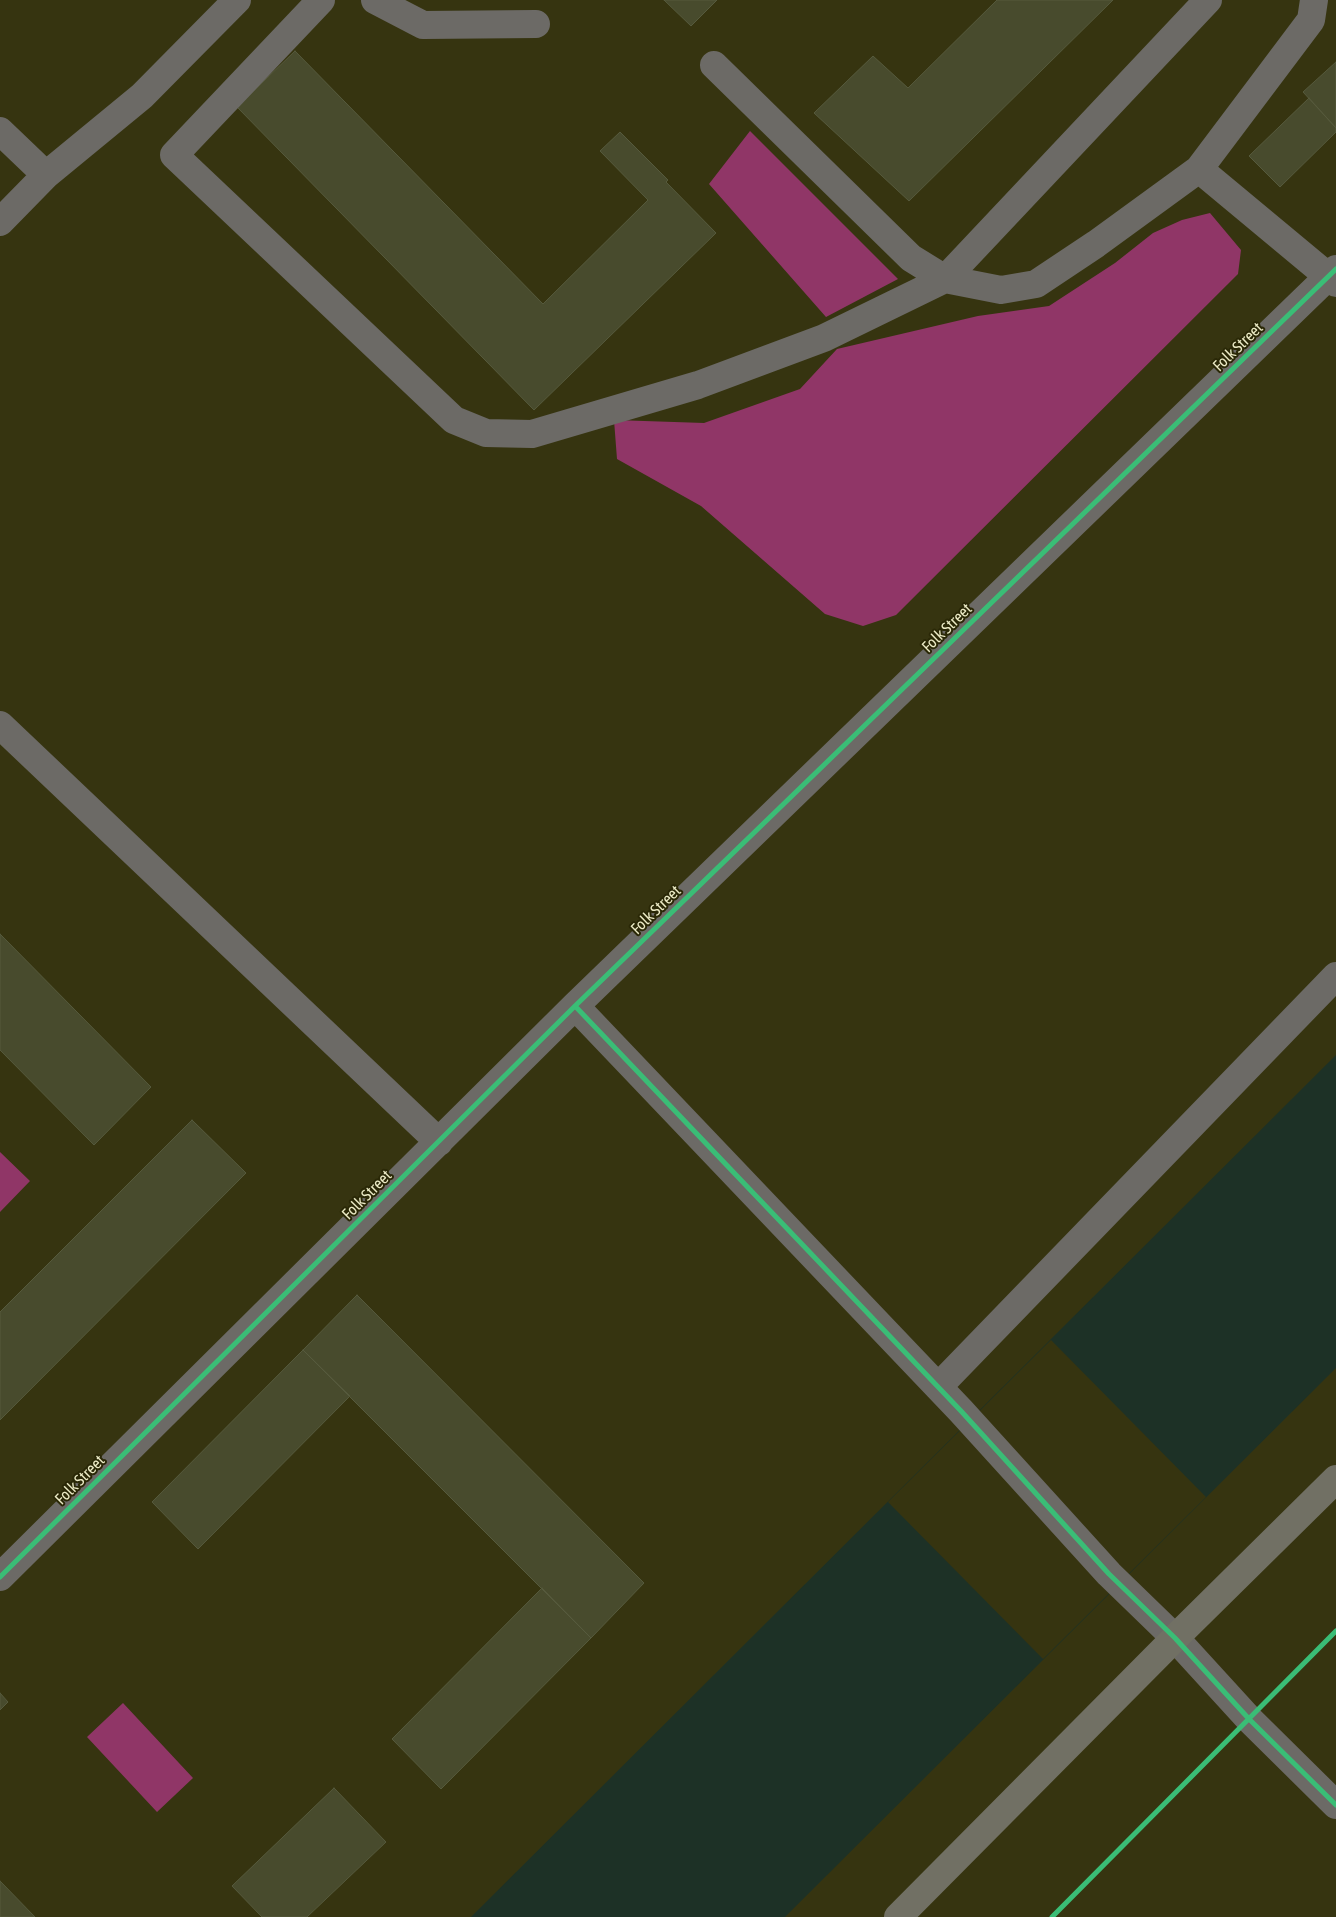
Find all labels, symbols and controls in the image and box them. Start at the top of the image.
street label: Folk Street [1209,318,1267,376]
street label: Folk Street [918,599,976,657]
street label: Folk Street [627,881,685,939]
street label: Folk Street [338,1166,396,1224]
street label: Folk Street [51,1451,109,1509]

